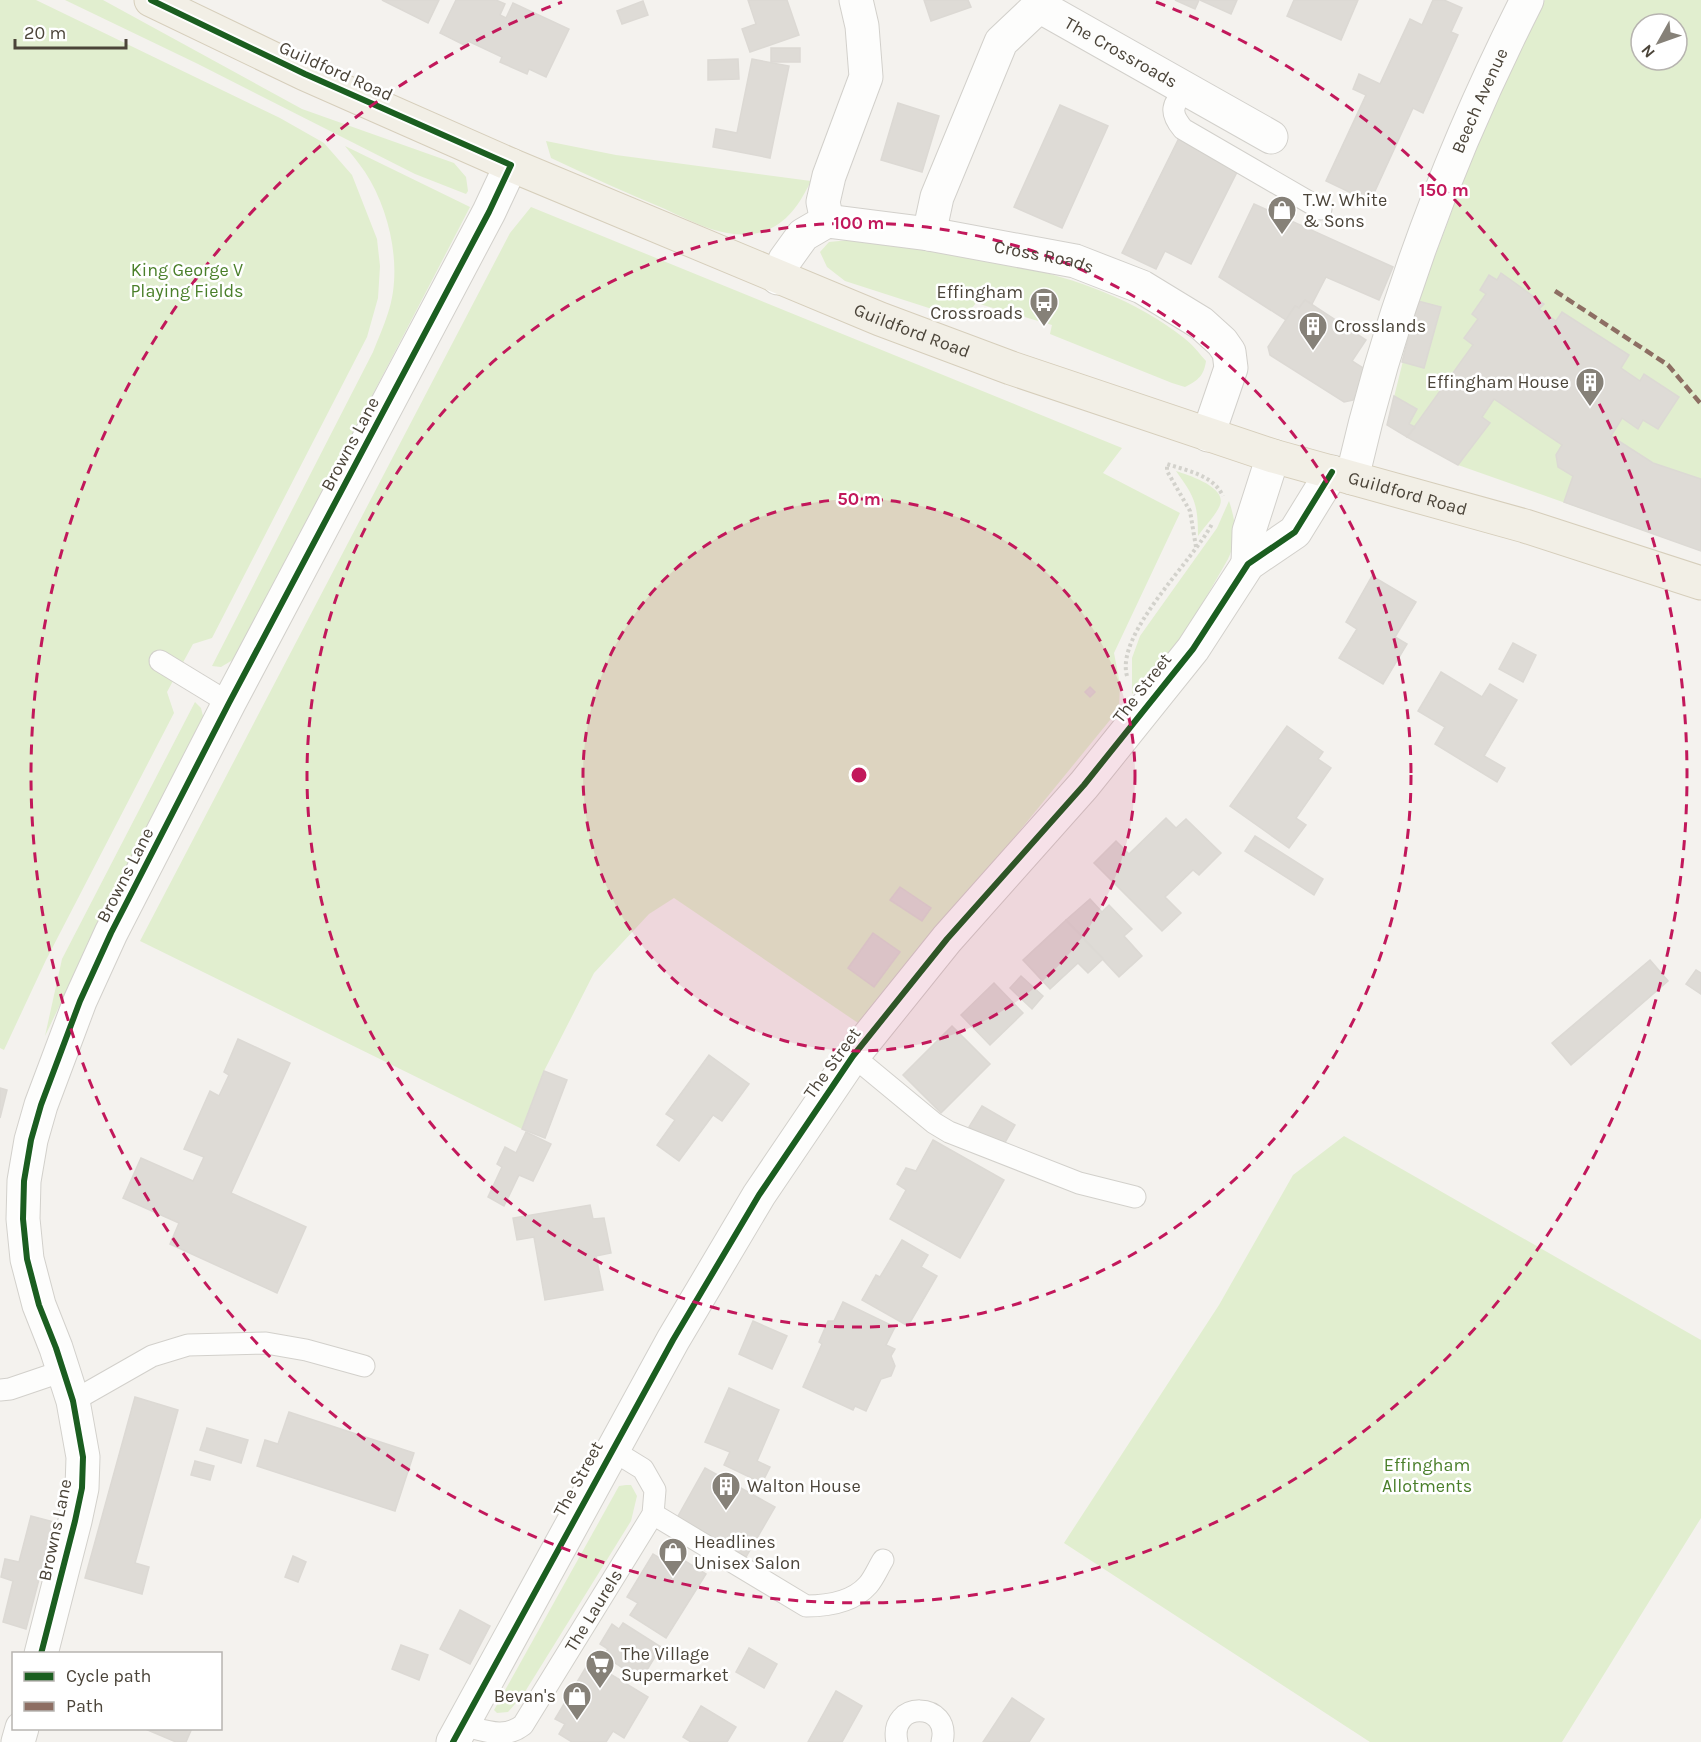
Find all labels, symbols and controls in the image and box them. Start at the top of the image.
scale bar [15,12,126,50]
street label: The Crossroads [1061,12,1181,93]
north arrow [1629,12,1689,72]
text: 20 m [24,22,66,44]
street label: Guildford Road [276,36,396,106]
text: N [1637,41,1659,62]
street label: Beech Avenue [1447,44,1513,157]
text: 150 m [1419,179,1469,201]
place label: T.W. White & Sons [1303,189,1387,232]
shop icon: T.W. White & Sons [1266,194,1298,236]
text: 100 m [834,212,884,234]
street label: Cross Roads [992,235,1097,278]
park label: King George V Playing Fields [130,259,244,302]
place label: Effingham Crossroads [930,281,1023,324]
bus stop icon: Effingham Crossroads [1028,286,1060,328]
street label: Guildford Road [851,298,973,363]
building icon: Crosslands [1297,310,1329,352]
place label: Crosslands [1334,315,1426,337]
building icon: Effingham House [1574,366,1606,408]
place label: Effingham House [1427,371,1569,393]
street label: Browns Lane [316,393,384,495]
street label: Guildford Road [1346,466,1470,520]
text: 50 m [837,488,881,510]
street label: The Street [1108,648,1176,727]
centre of rings [849,765,869,785]
street label: Browns Lane [92,824,158,926]
street label: The Street [799,1023,865,1103]
street label: The Street [548,1437,608,1521]
park label: Effingham Allotments [1382,1454,1472,1497]
building icon: Walton House [710,1470,742,1512]
place label: Walton House [747,1475,861,1497]
street label: Browns Lane [33,1477,77,1583]
place label: Headlines Unisex Salon [694,1531,801,1574]
shop icon: Headlines Unisex Salon [657,1536,689,1578]
street label: The Laurels [560,1565,627,1656]
place label: The Village Supermarket [621,1643,729,1686]
supermarket icon: The Village Supermarket [584,1648,616,1690]
legend [12,1652,222,1730]
text: Cycle path [66,1665,151,1687]
shop icon: Bevan's [561,1680,593,1722]
place label: Bevan's [494,1685,556,1707]
text: Path [66,1695,104,1717]

